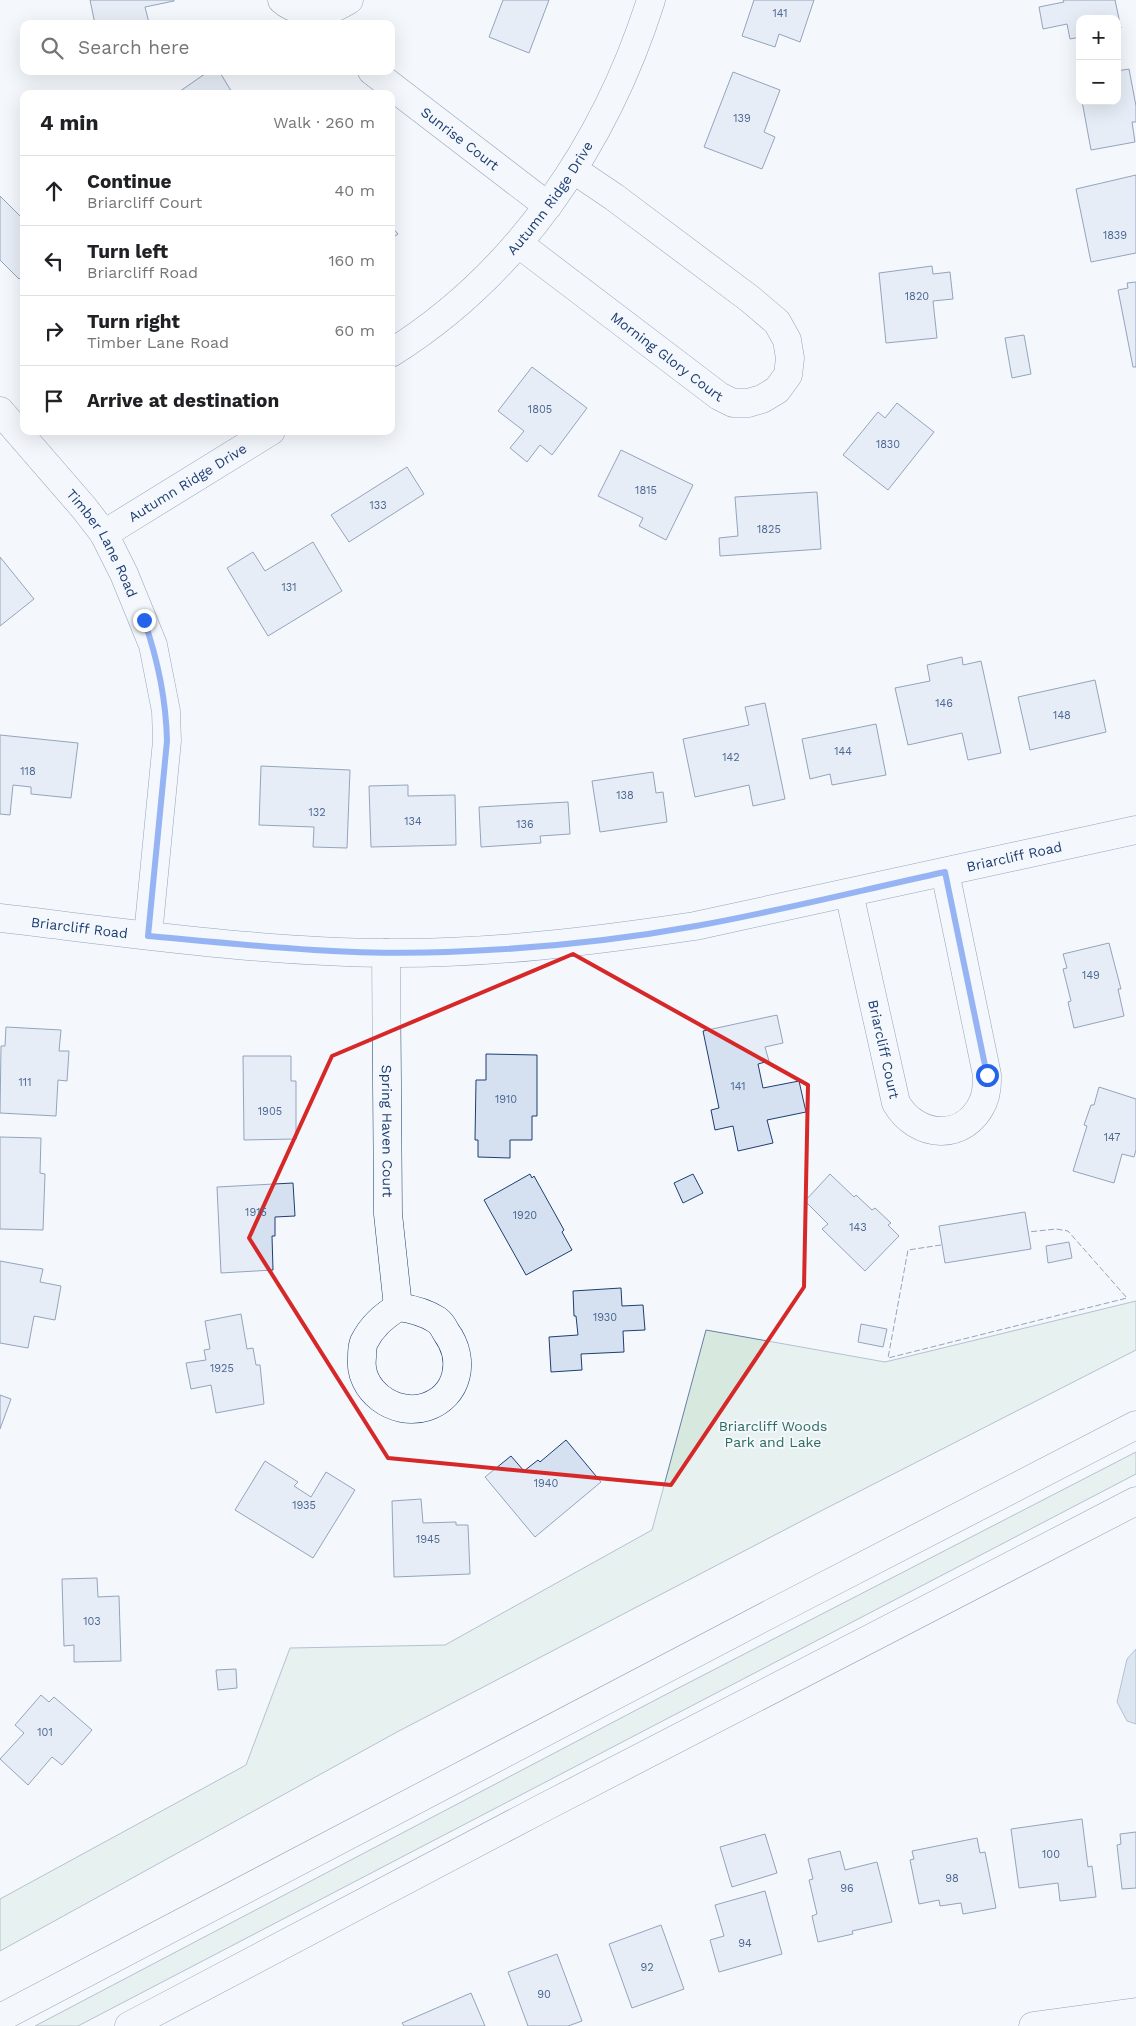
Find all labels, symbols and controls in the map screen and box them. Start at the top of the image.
house number: 141 [772,7,788,20]
map controls [1076,15,1121,105]
button: + [1076,15,1121,60]
search box [20,20,395,75]
icon: search [38,34,66,62]
text: Search here [78,36,189,59]
button: − [1076,60,1121,105]
street label: Sunrise Court [418,104,502,174]
text: 4 min [40,110,98,135]
house number: 139 [733,112,751,125]
text: Walk · 260 m [273,113,375,132]
street label: Autumn Ridge Drive [504,138,596,258]
text: Continue [87,170,171,193]
icon: ahead [40,177,68,205]
text: 40 m [335,181,375,200]
text: Briarcliff Court [87,193,202,212]
house number: 1839 [1103,229,1127,242]
text: Turn left [87,240,168,263]
icon: left [40,247,68,275]
text: 160 m [328,251,375,270]
text: Briarcliff Road [87,263,198,282]
house number: 1820 [905,290,929,303]
street label: Morning Glory Court [608,309,726,405]
text: Turn right [87,310,180,333]
icon: right [40,317,68,345]
text: 60 m [335,321,375,340]
text: Timber Lane Road [87,333,229,352]
icon: arrive [40,387,68,415]
text: Arrive at destination [87,389,279,412]
house number: 1805 [528,403,552,416]
house number: 1830 [876,438,900,451]
street label: Autumn Ridge Drive [125,440,249,525]
house number: 1815 [635,484,657,497]
street label: Timber Lane Road [63,486,141,600]
house number: 133 [369,499,387,512]
house number: 1825 [757,523,781,536]
house number: 131 [282,581,297,594]
route end [133,609,156,632]
house number: 146 [935,697,953,710]
house number: 148 [1053,709,1071,722]
house number: 144 [834,745,852,758]
house number: 142 [722,751,740,764]
house number: 118 [20,765,36,778]
house number: 138 [616,789,634,802]
house number: 132 [308,806,326,819]
house number: 134 [404,815,422,828]
house number: 136 [516,818,534,831]
street label: Briarcliff Road [965,838,1064,875]
street label: Briarcliff Road [30,914,129,941]
house number: 149 [1082,969,1100,982]
street label: Briarcliff Court [865,998,903,1100]
route start [976,1064,999,1087]
street label: Spring Haven Court [379,1065,396,1197]
house number: 111 [19,1076,31,1089]
house number: 141 [730,1080,746,1093]
house number: 1910 [495,1093,517,1106]
house number: 1905 [258,1105,282,1118]
house number: 147 [1104,1131,1120,1144]
house number: 1915 [245,1206,267,1219]
house number: 1920 [513,1209,537,1222]
house number: 143 [849,1221,867,1234]
house number: 1930 [593,1311,617,1324]
house number: 1925 [210,1362,234,1375]
park label: Briarcliff Woods Park and Lake [719,1418,827,1450]
house number: 1940 [534,1477,558,1490]
house number: 1935 [292,1499,316,1512]
house number: 1945 [416,1533,440,1546]
house number: 103 [83,1615,101,1628]
house number: 101 [37,1726,53,1739]
house number: 100 [1042,1848,1060,1861]
house number: 98 [945,1872,959,1885]
house number: 96 [840,1882,854,1895]
house number: 94 [738,1937,752,1950]
house number: 92 [640,1961,654,1974]
house number: 90 [537,1988,551,2001]

